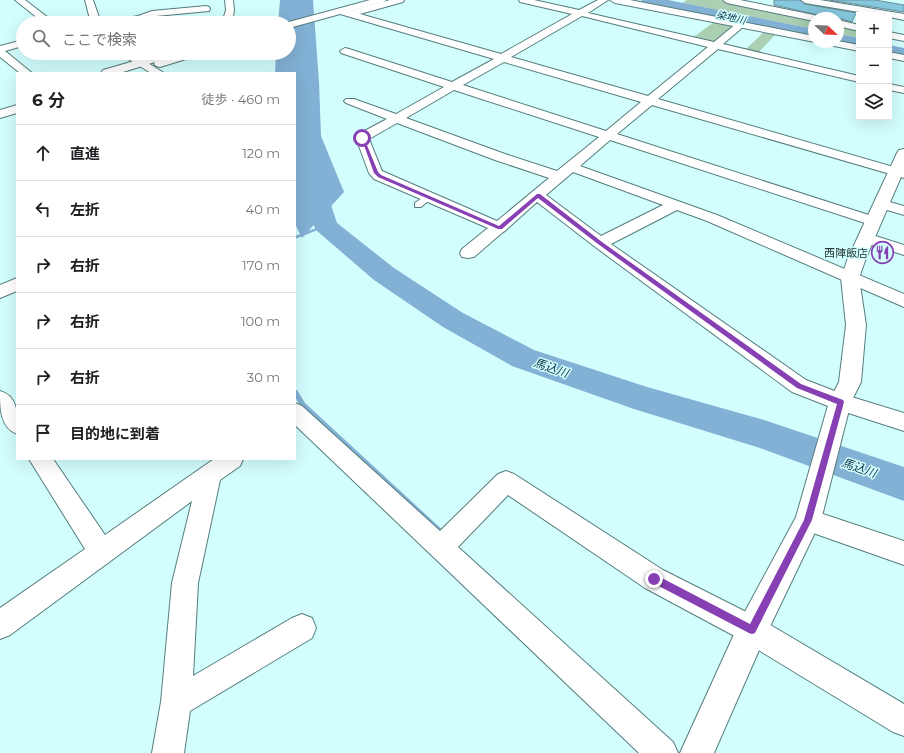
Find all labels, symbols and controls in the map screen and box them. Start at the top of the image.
water label: 染地川 [715,8,748,27]
north arrow [808,12,844,48]
map controls [856,12,892,120]
button: + [856,12,892,48]
search box [16,16,296,60]
icon: search [30,27,52,49]
text: ここで検索 [62,30,137,49]
button: − [856,48,892,84]
button: layers [856,84,892,120]
text: 6 分 [32,90,65,110]
text: 徒歩 · 460 m [202,91,280,107]
route start [353,129,371,147]
icon: ahead [32,142,54,164]
text: 直進 [70,144,100,163]
text: 120 m [242,145,280,161]
icon: left [32,198,54,220]
text: 左折 [70,200,100,219]
text: 40 m [246,201,280,217]
restaurant icon: 西陣飯店 [870,240,896,266]
place label: 西陣飯店 [824,246,868,260]
icon: right [32,254,54,276]
text: 右折 [70,256,100,275]
text: 170 m [242,257,280,273]
icon: right [32,310,54,332]
text: 右折 [70,312,100,331]
text: 100 m [241,313,280,329]
water label: 馬込川 [532,355,573,381]
icon: right [32,366,54,388]
text: 右折 [70,368,100,387]
text: 30 m [247,369,280,385]
icon: arrive [32,422,54,444]
text: 目的地に到着 [70,424,160,443]
water label: 馬込川 [840,455,881,481]
route end [645,570,663,588]

